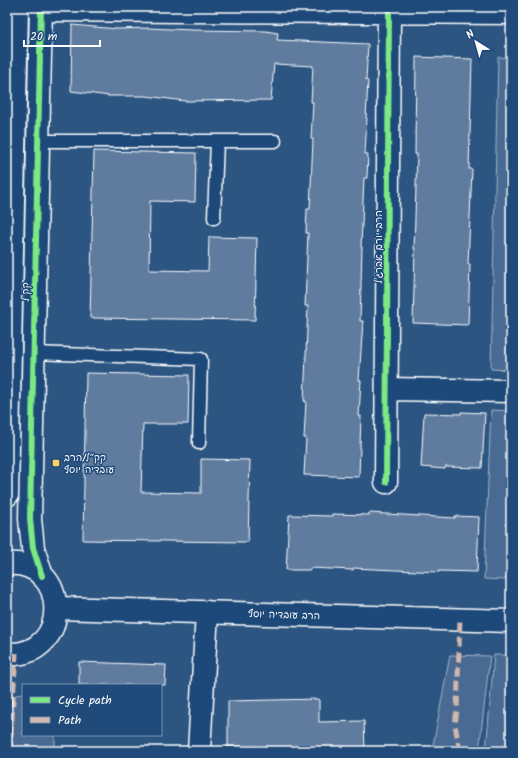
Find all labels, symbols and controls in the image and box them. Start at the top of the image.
scale bar [24,22,100,48]
north arrow [456,22,496,62]
text: N [462,26,479,44]
text: 20 m [30,27,58,46]
street label: הרב יורם אברג'ל [371,210,387,284]
street label: קק"ל [18,282,34,302]
place label: קק״ל/הרב עובדיה יוסף [64,450,114,478]
marker: קק״ל/הרב עובדיה יוסף [51,458,61,468]
street label: הרב עובדיה יוסף [248,606,320,624]
legend [22,684,162,736]
text: Cycle path [58,691,112,710]
text: Path [58,711,81,730]

